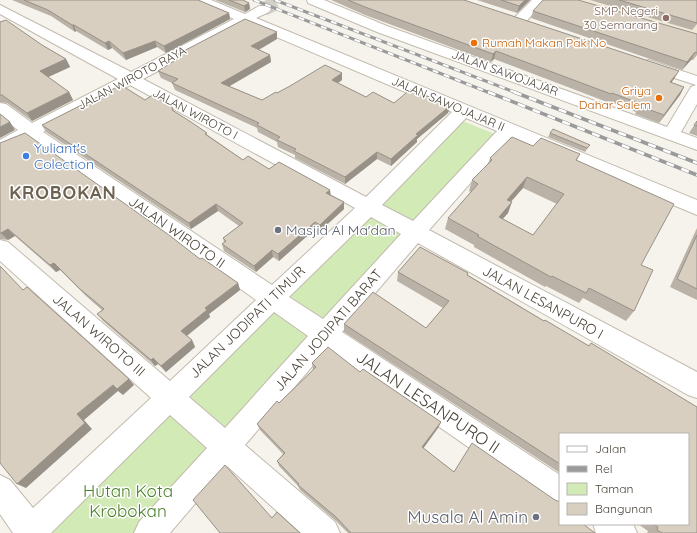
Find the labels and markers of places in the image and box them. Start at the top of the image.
place label: SMP Negeri 30 Semarang [583,3,658,32]
marker: SMP Negeri 30 Semarang [661,13,671,23]
place label: Rumah Makan Pak No [482,35,606,50]
marker: Rumah Makan Pak No [469,38,479,48]
place label: Griya Dahar Salem [579,83,651,112]
marker: Griya Dahar Salem [654,93,664,103]
place label: Yuliant's Colection [34,139,94,173]
marker: Yuliant's Colection [21,151,31,161]
place label: Masjid Al Ma'dan [286,221,396,239]
marker: Masjid Al Ma'dan [273,225,283,235]
place label: Musala Al Amin [407,506,528,527]
marker: Musala Al Amin [531,512,541,522]

